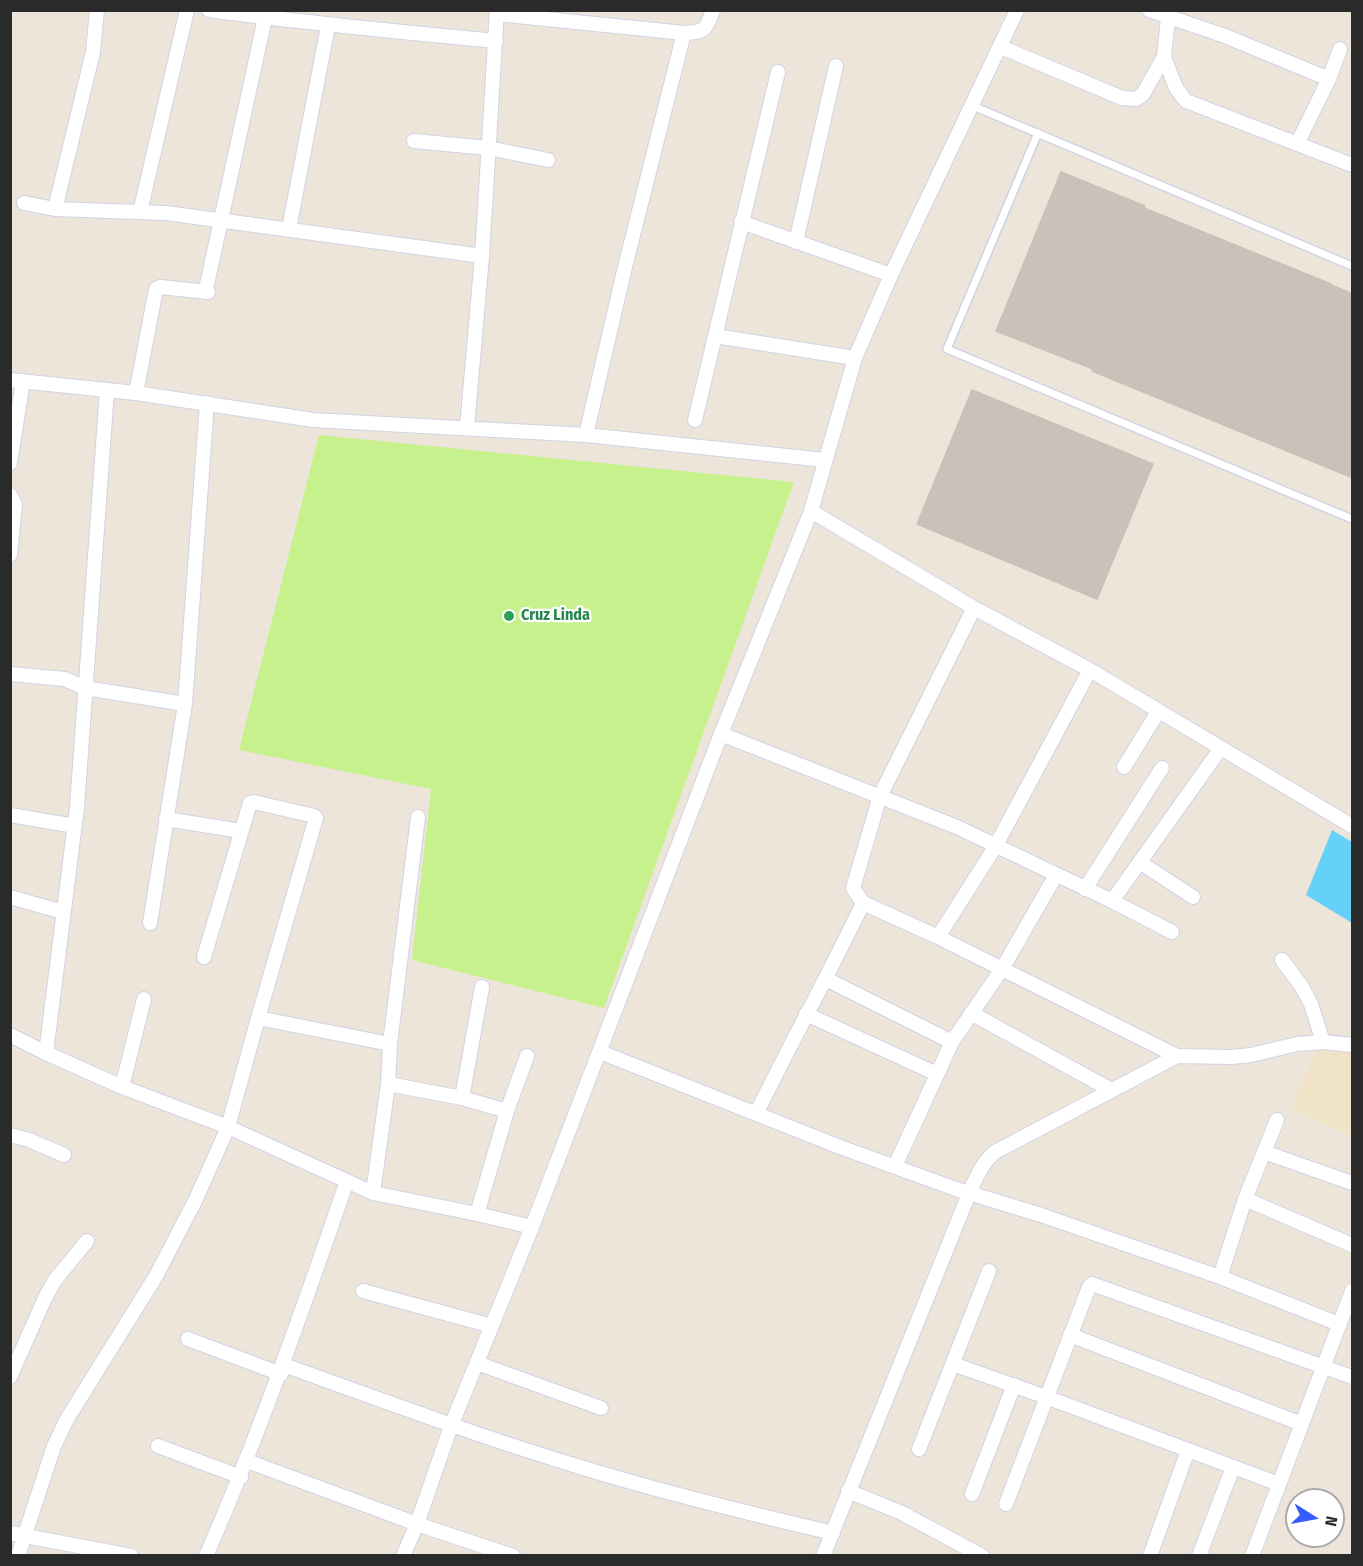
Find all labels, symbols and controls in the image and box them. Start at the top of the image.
place label: Cruz Linda [521,606,590,626]
marker: Cruz Linda [502,609,516,623]
north arrow [1285,1488,1345,1548]
text: N [1321,1515,1341,1528]

